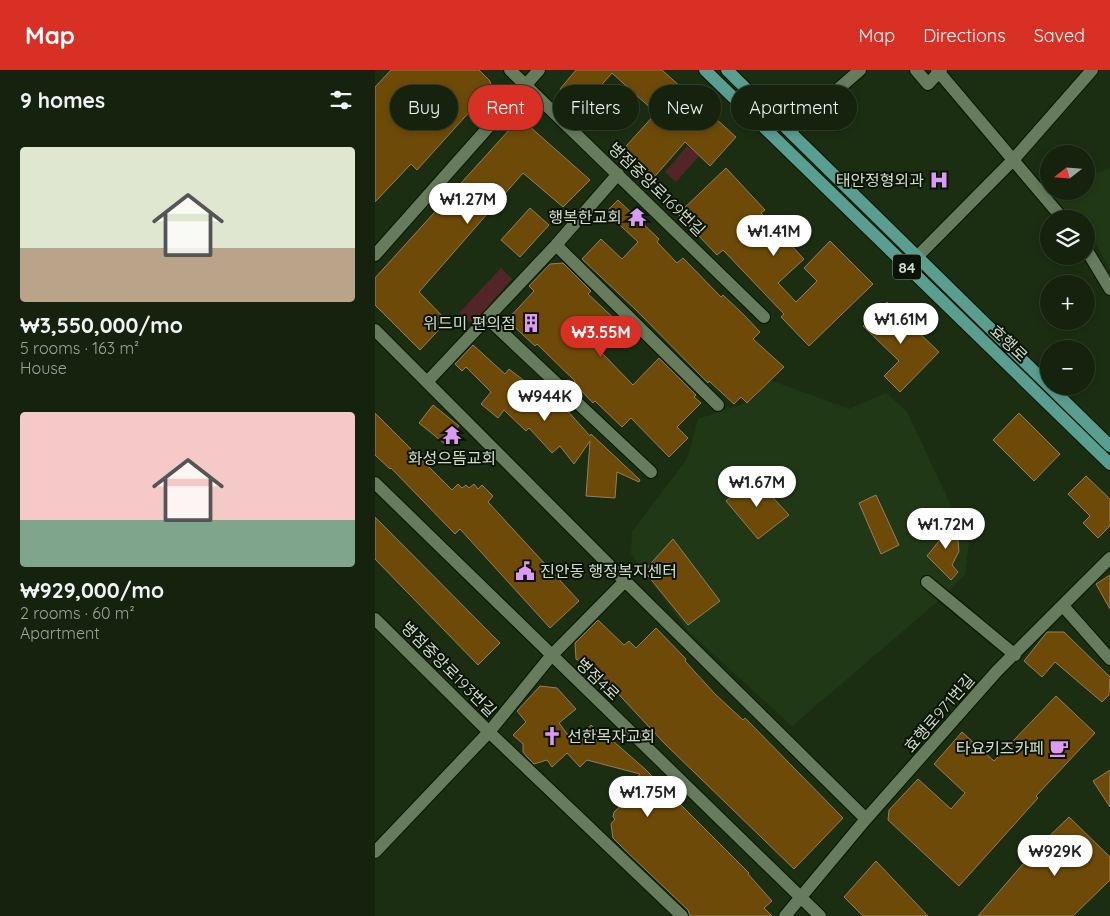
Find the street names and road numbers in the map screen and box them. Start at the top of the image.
street label: 병점중앙로169번길 [605,138,709,240]
road number: 84 [893,254,921,280]
street label: 효행로 [986,320,1032,366]
street label: 병점중앙로193번길 [397,617,501,721]
street label: 병점4로 [572,654,624,705]
street label: 효행로971번길 [900,670,978,756]

